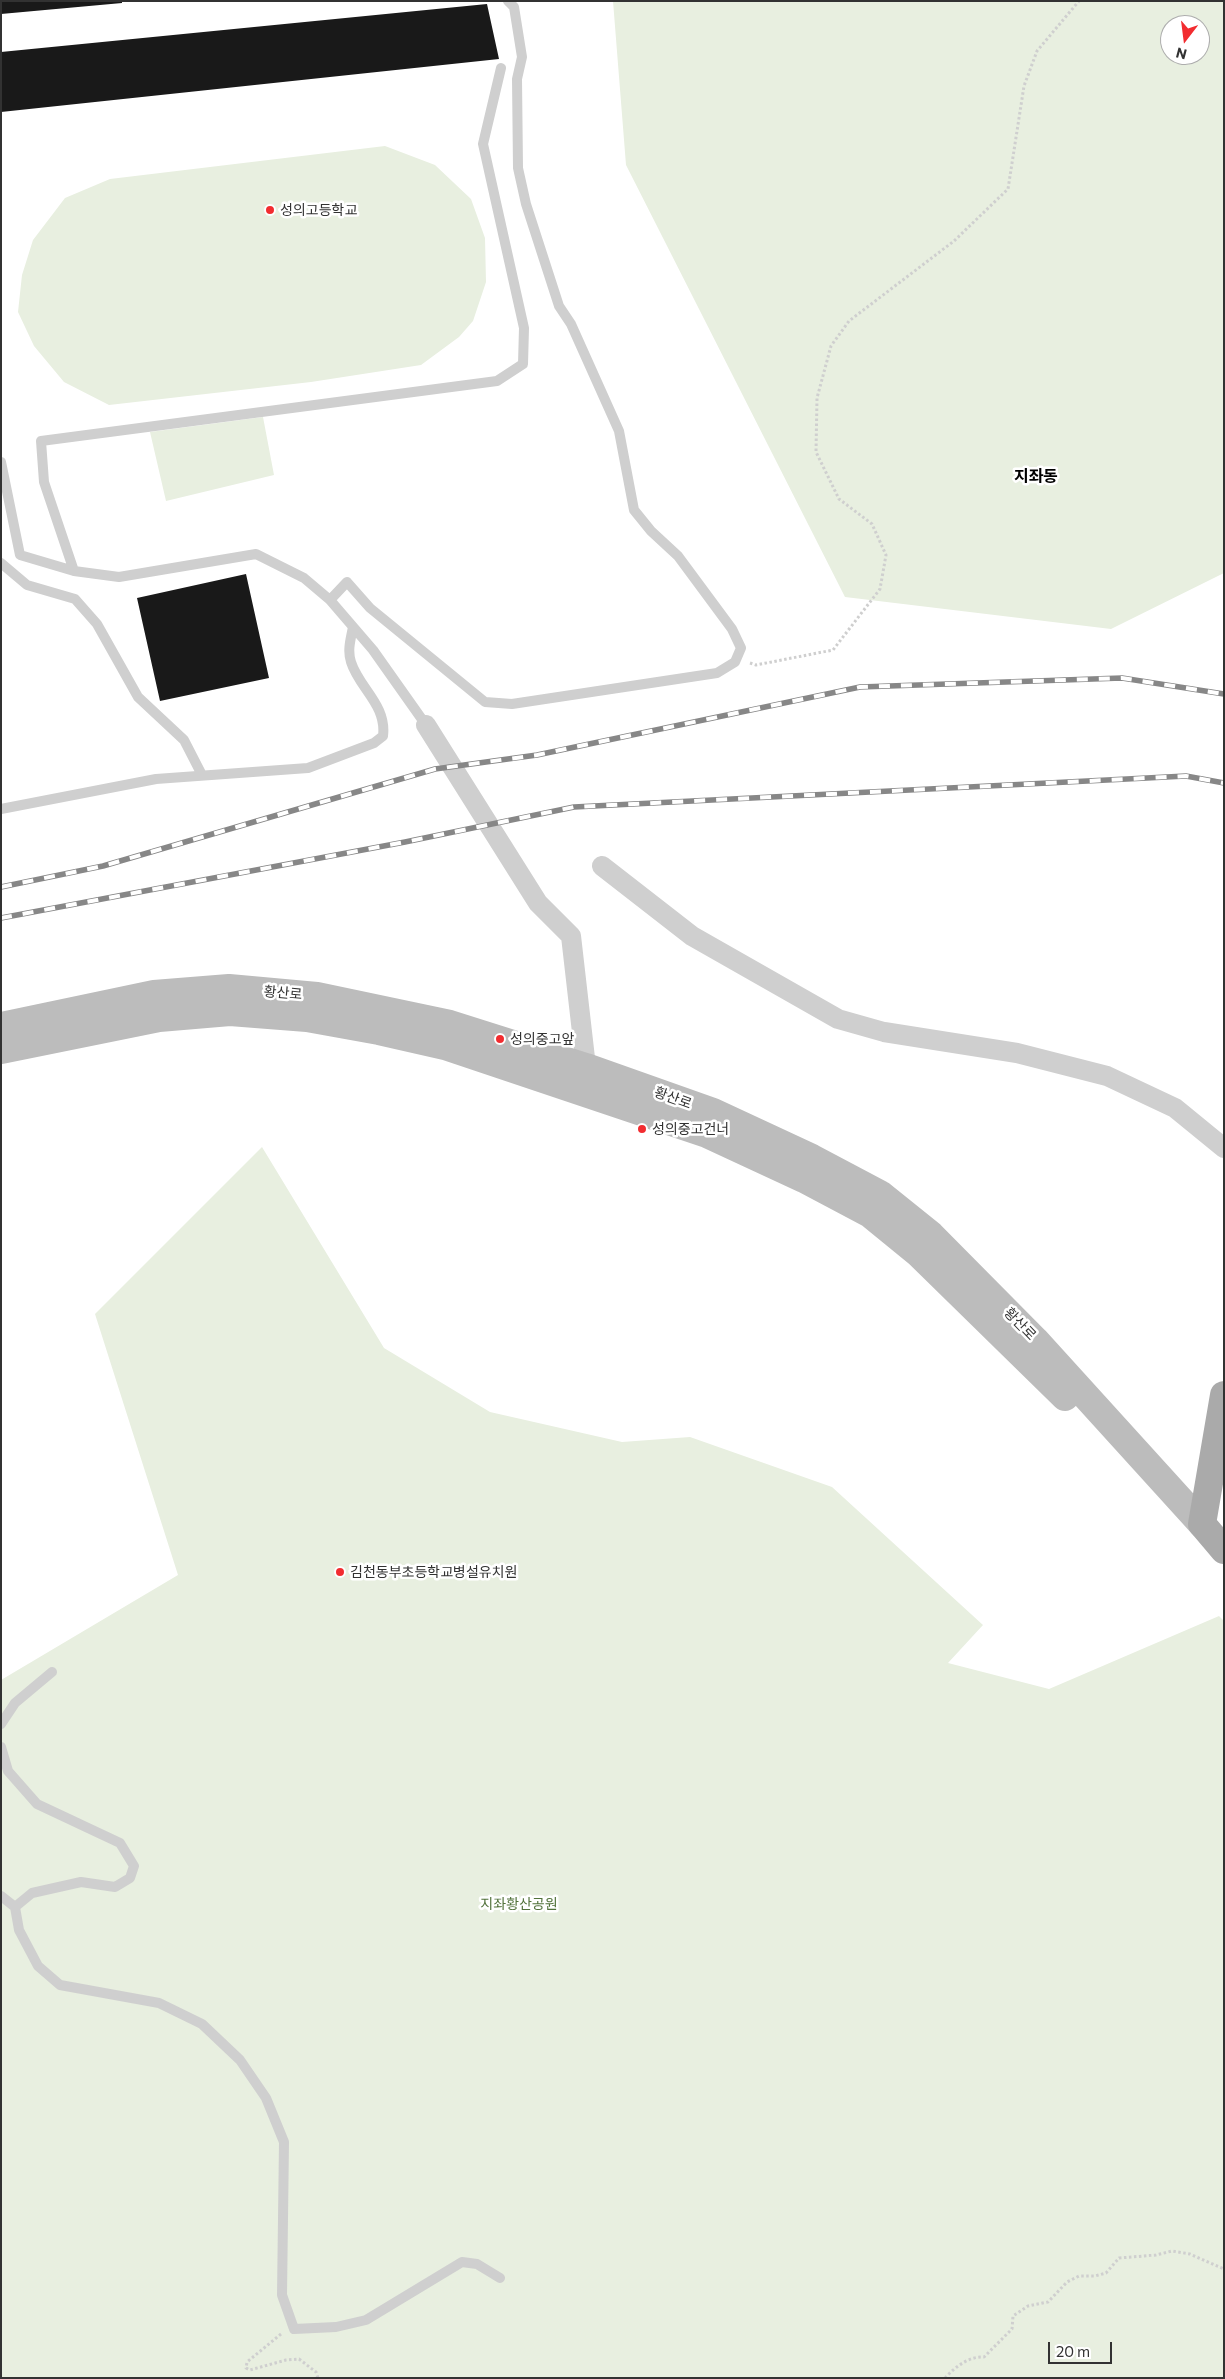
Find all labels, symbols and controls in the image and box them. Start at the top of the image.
north arrow [1160,15,1210,65]
text: N [1174,44,1189,64]
place label: 성의고등학교 [280,202,357,218]
marker: 성의고등학교 [264,204,276,216]
district label: 지좌동 [1014,467,1058,487]
street label: 황산로 [263,983,303,1003]
place label: 성의중고앞 [510,1031,574,1047]
marker: 성의중고앞 [494,1033,506,1045]
street label: 황산로 [652,1083,694,1113]
place label: 성의중고건너 [652,1121,729,1137]
marker: 성의중고건너 [636,1123,648,1135]
street label: 황산로 [1001,1304,1039,1344]
place label: 김천동부초등학교병설유치원 [350,1564,517,1580]
marker: 김천동부초등학교병설유치원 [334,1566,346,1578]
park label: 지좌황산공원 [480,1896,558,1912]
scale bar [1050,2332,1114,2364]
text: 20 m [1056,2342,1090,2360]

